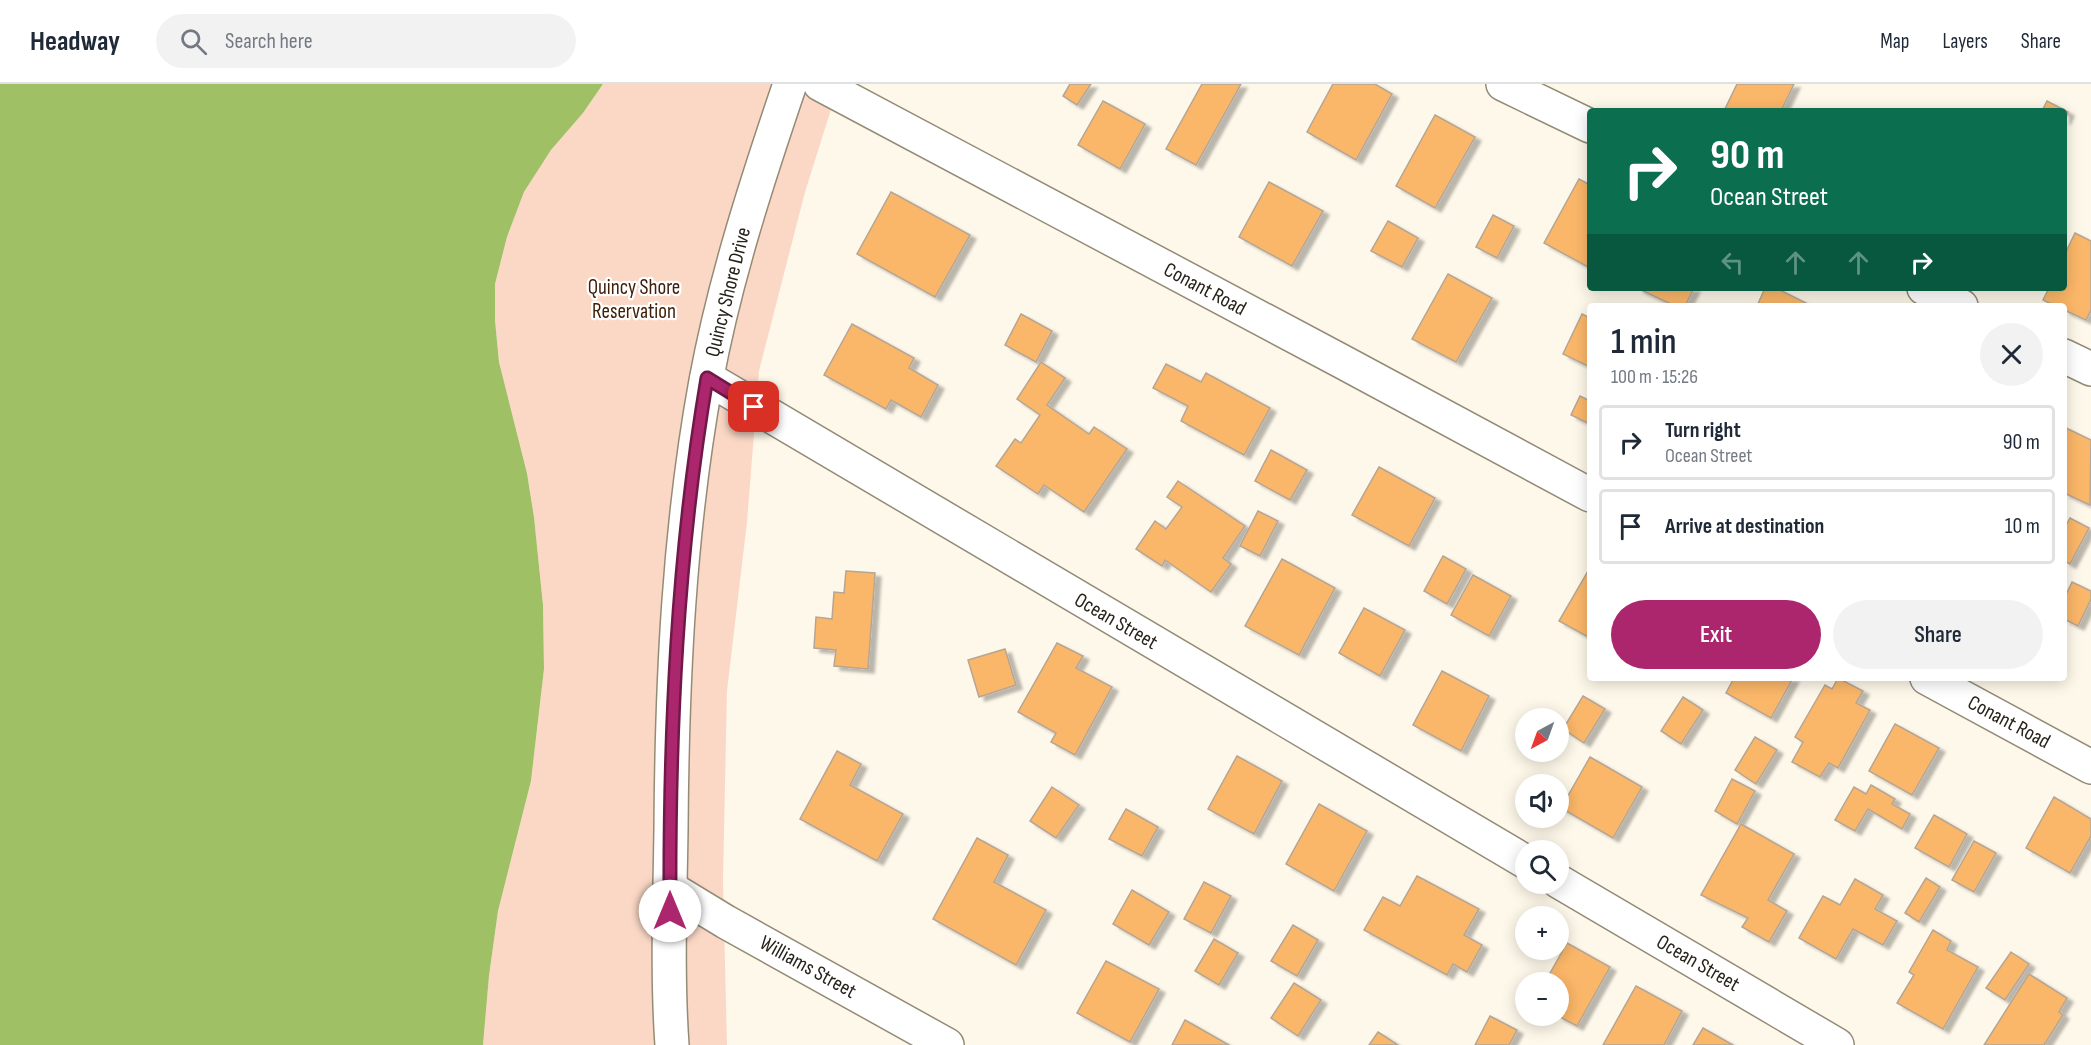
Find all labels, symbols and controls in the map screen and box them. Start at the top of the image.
search box [156,14,576,68]
text: Headway [30,25,120,58]
icon: search [177,25,210,58]
text: Search here [225,28,312,55]
text: Map [1880,29,1909,54]
text: Layers [1942,29,1988,54]
text: Share [2021,29,2061,54]
text: 90 m [1710,130,1784,181]
icon: right [1611,132,1689,210]
text: Ocean Street [1710,181,1828,213]
street label: Quincy Shore Drive [700,225,756,359]
icon: left [1716,246,1749,279]
icon: ahead [1779,246,1812,279]
icon: ahead [1842,246,1875,279]
icon: right [1905,246,1938,279]
street label: Conant Road [1160,257,1250,321]
park label: Quincy Shore Reservation [588,275,680,324]
text: 1 min [1611,321,1676,364]
button: close [1980,323,2043,386]
text: 100 m · 15:26 [1611,365,1698,389]
pin [728,381,779,432]
icon: arrive [737,390,770,423]
text: Turn right [1665,417,1741,444]
icon: right [1614,426,1647,459]
text: 90 m [2003,429,2040,456]
text: Ocean Street [1665,444,1752,468]
icon: arrive [1614,510,1647,543]
text: Arrive at destination [1665,513,1824,540]
text: 10 m [2005,513,2040,540]
street label: Ocean Street [1070,587,1162,655]
button: Exit [1611,600,1821,669]
button: Share [1833,600,2043,669]
street label: Conant Road [1964,690,2054,754]
north arrow [1515,708,1569,762]
map controls [1515,708,1569,1026]
button: sound [1515,774,1569,828]
button: search [1515,840,1569,894]
position arrow [638,879,702,943]
button: + [1515,906,1569,960]
street label: Ocean Street [1652,929,1744,997]
street label: Williams Street [755,930,861,1004]
button: − [1515,972,1569,1026]

